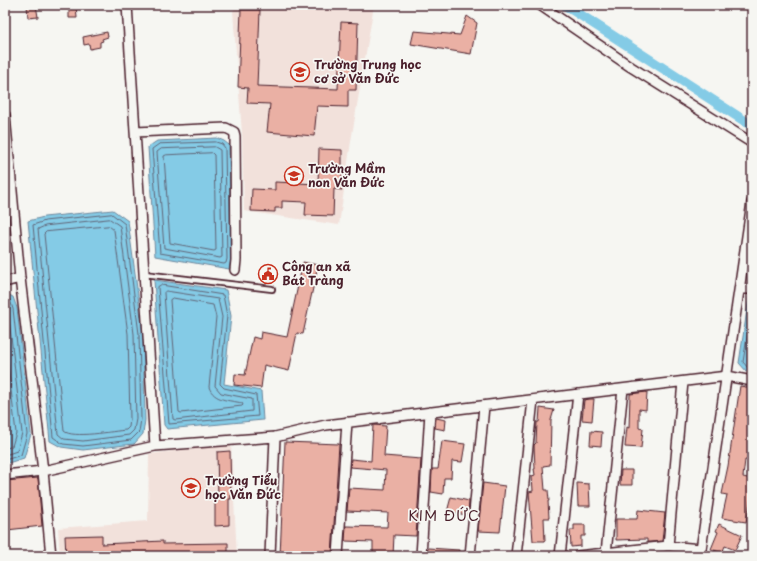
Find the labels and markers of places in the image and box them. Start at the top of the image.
place label: Trường Trung học cơ sở Văn Đức [314,55,422,87]
school or university icon: Trường Trung học cơ sở Văn Đức [289,61,311,83]
place label: Trường Mầm non Văn Đức [308,159,386,191]
school or university icon: Trường Mầm non Văn Đức [283,165,305,187]
place label: Công an xã Bát Tràng [282,257,351,289]
public building icon: Công an xã Bát Tràng [257,263,279,285]
place label: Trường Tiểu học Văn Đức [205,471,281,503]
school or university icon: Trường Tiểu học Văn Đức [180,477,202,499]

